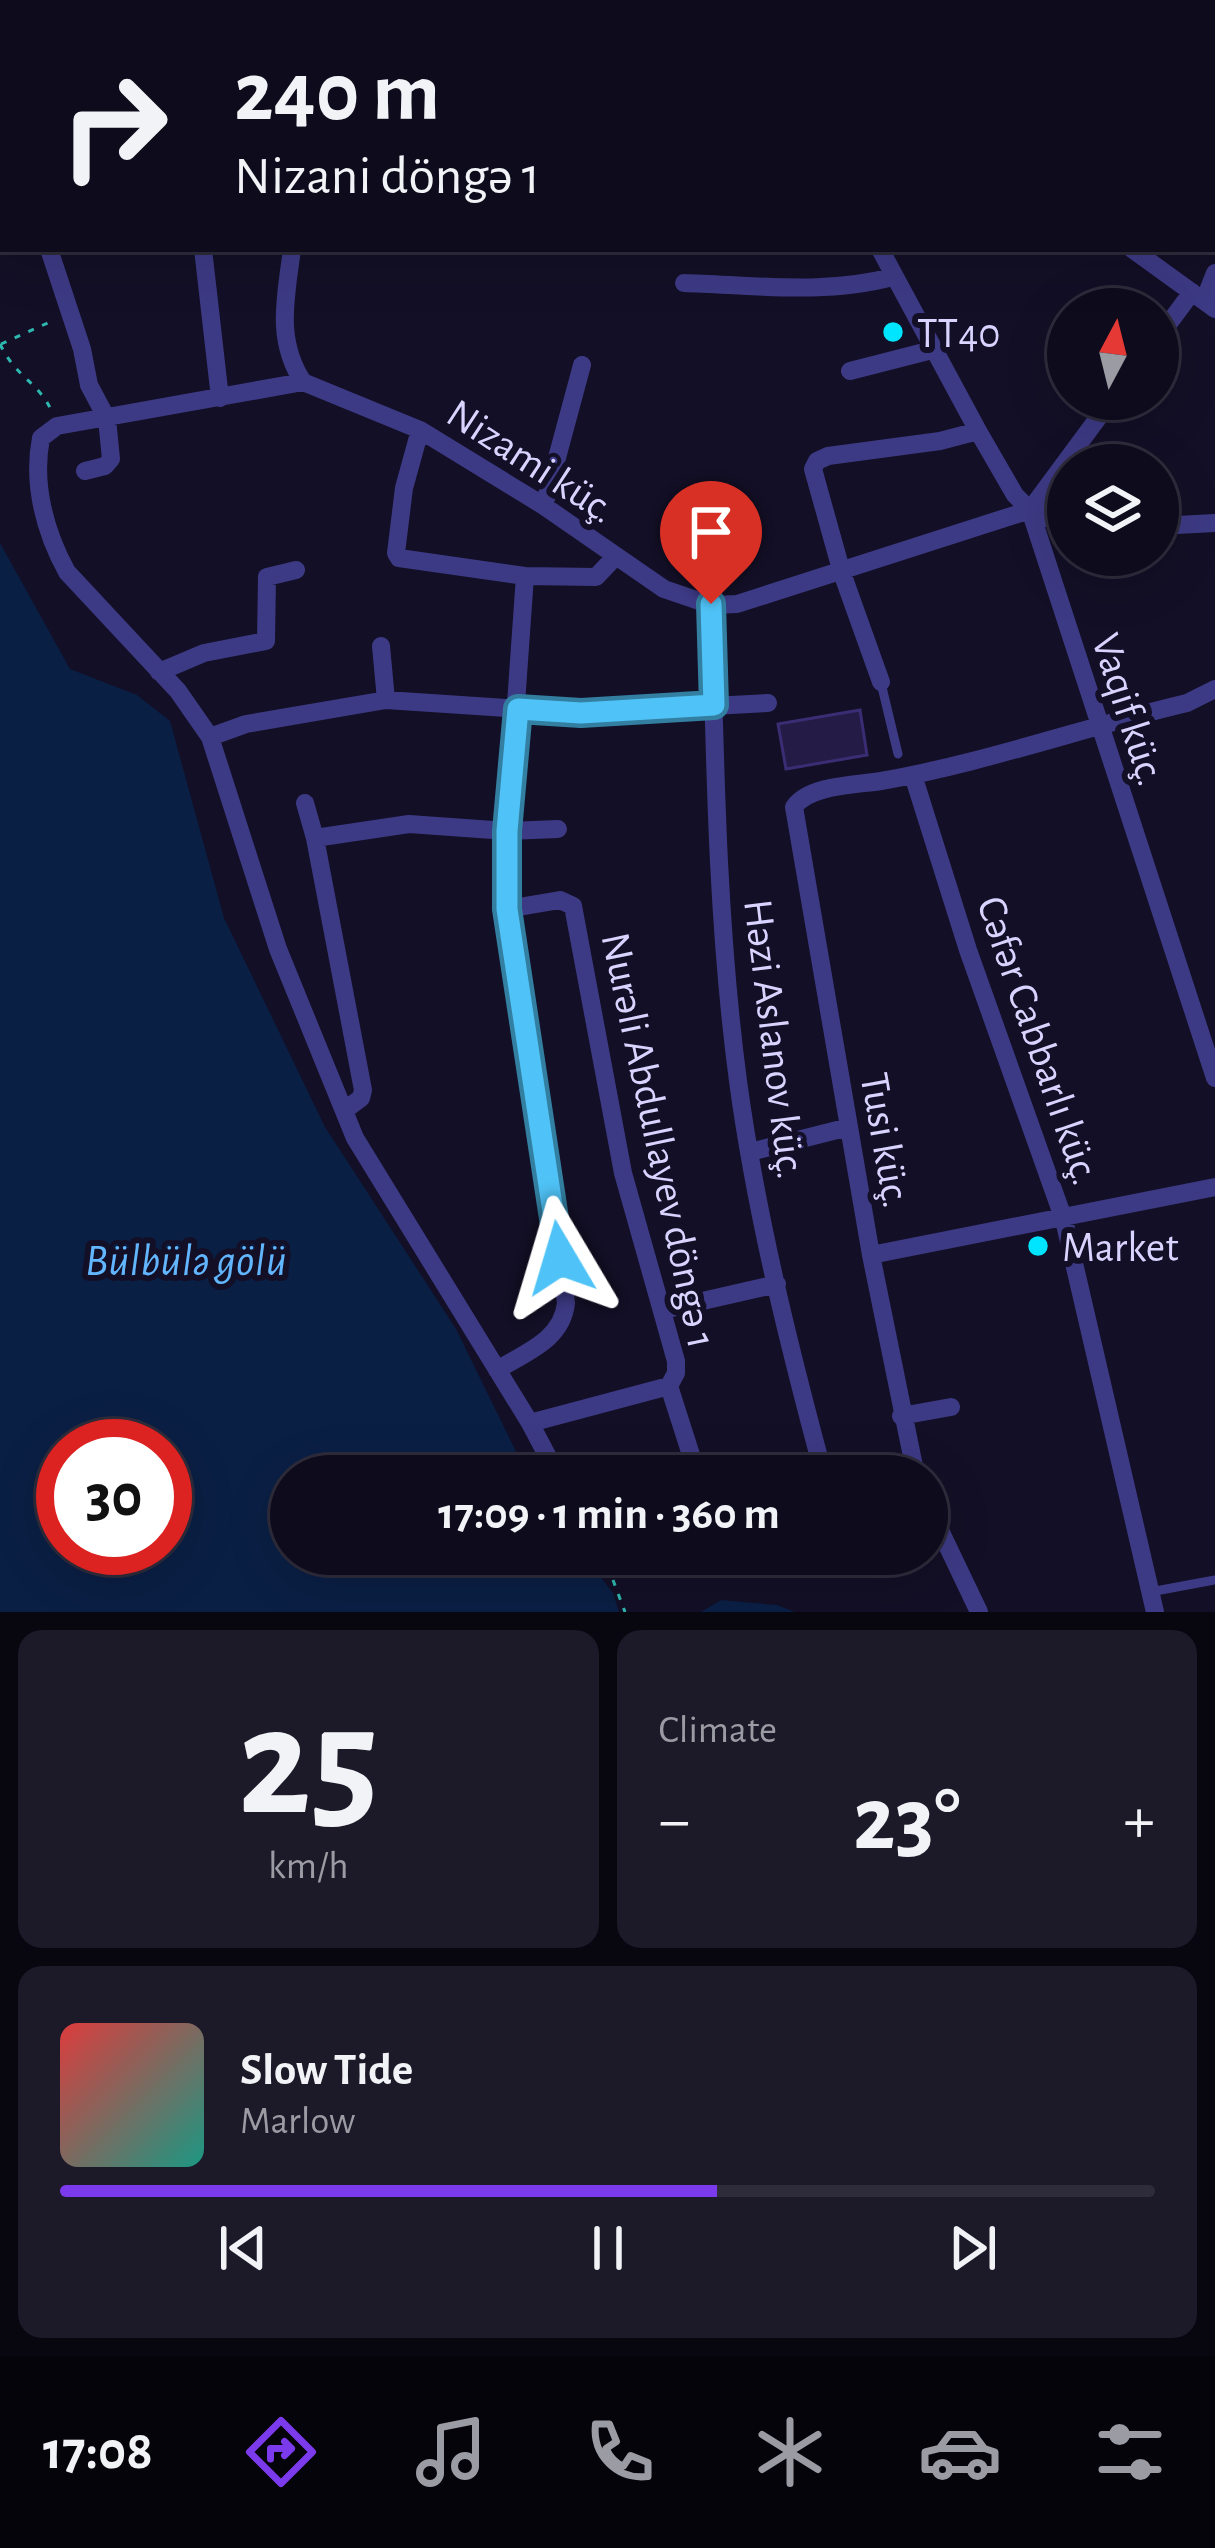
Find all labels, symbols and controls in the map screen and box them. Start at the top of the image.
icon: right [36,48,192,204]
text: 240 m [234,52,440,136]
text: Nizani döngə 1 [234,150,540,204]
north arrow [1047,288,1179,420]
map controls [1047,288,1179,576]
place label: TT40 [917,313,1001,355]
marker: TT40 [880,319,906,345]
street label: Nizami küç. [439,392,622,531]
button: layers [1047,444,1179,576]
pin [660,481,762,604]
icon: arrive [678,499,744,565]
street label: Vaqif küç. [1084,628,1172,791]
street label: Cəfər Cabbarlı küç. [969,891,1107,1190]
street label: Həzi Aslanov küç. [736,897,812,1182]
street label: Nurəli Abdullayev döngə 1 [593,929,723,1352]
street label: Tusi küç. [852,1069,918,1211]
position arrow [497,1195,623,1321]
place label: Market [1062,1227,1179,1269]
marker: Market [1025,1233,1051,1259]
water label: Bülbülə gölü [85,1239,287,1284]
speed limit sign: 30 [36,1419,192,1575]
text: 17:09 · 1 min · 360 m [438,1492,780,1537]
text: 25 [238,1687,379,1843]
text: Climate [659,1711,777,1750]
text: 23° [853,1776,961,1866]
text: − [659,1788,690,1854]
text: + [1123,1788,1155,1854]
text: km/h [268,1847,348,1886]
text: Slow Tide [240,2048,413,2093]
text: Marlow [240,2102,355,2141]
icon: previous [210,2215,276,2281]
icon: pause [575,2215,641,2281]
icon: next [940,2215,1006,2281]
icon: directions [239,2410,323,2494]
icon: music [409,2410,493,2494]
icon: phone [578,2410,662,2494]
icon: climate [748,2410,832,2494]
icon: car [918,2410,1002,2494]
icon: filters [1088,2410,1172,2494]
text: 17:08 [43,2425,153,2479]

